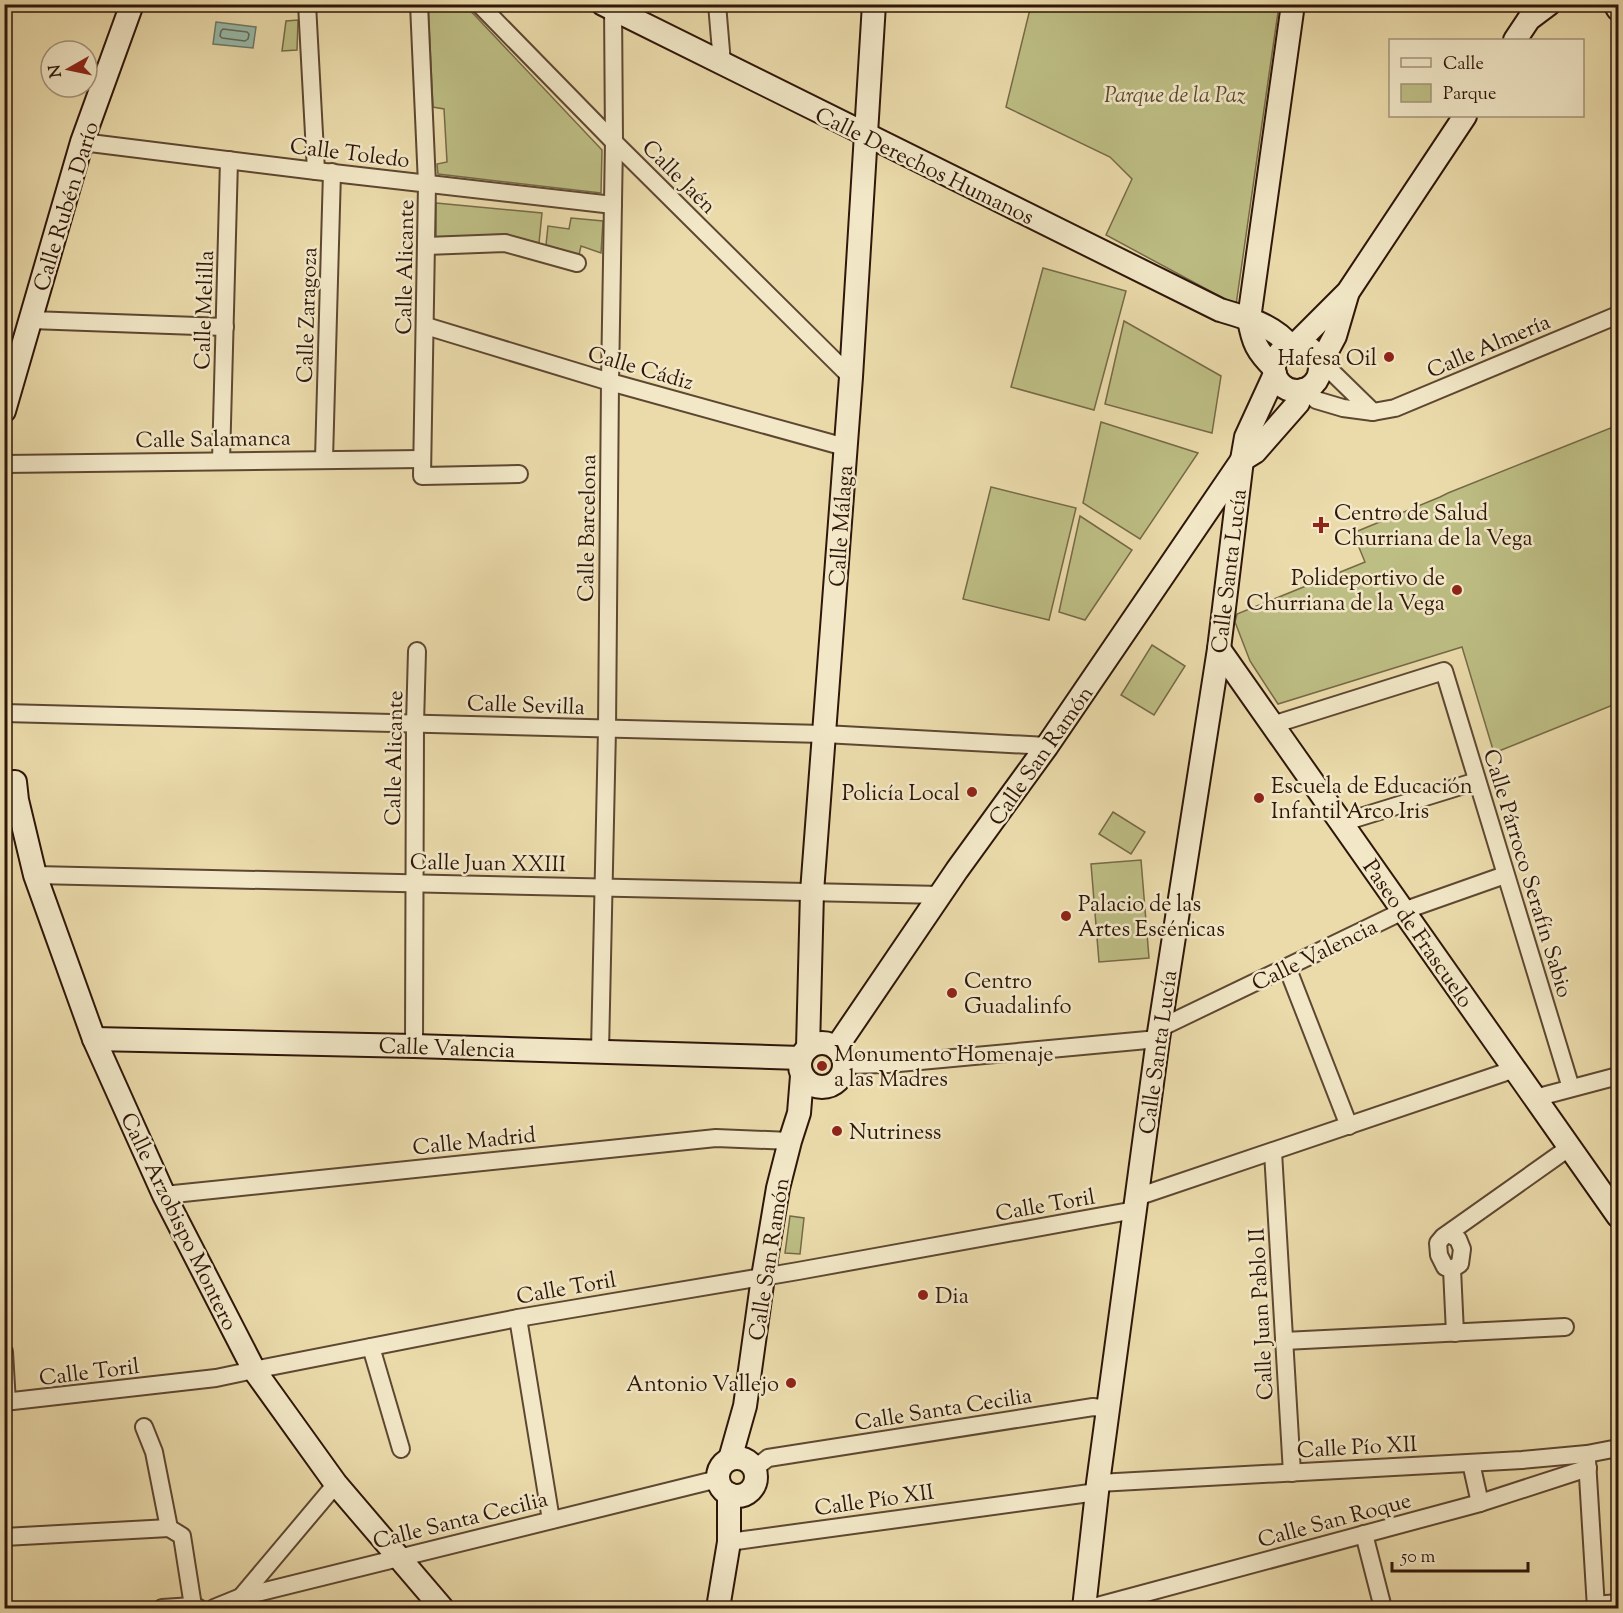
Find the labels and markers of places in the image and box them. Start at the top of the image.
place label: Hafesa Oil [1277,344,1377,376]
marker: Hafesa Oil [1382,350,1396,364]
place label: Centro de Salud Churriana de la Vega [1334,499,1533,556]
marker: Centro de Salud Churriana de la Vega [1312,516,1330,534]
place label: Polideportivo de Churriana de la Vega [1246,564,1445,621]
marker: Polideportivo de Churriana de la Vega [1450,583,1464,597]
place label: Escuela de Educación Infantil Arco Iris [1271,772,1473,829]
place label: Policía Local [842,779,960,811]
marker: Policía Local [965,785,979,799]
marker: Escuela de Educación Infantil Arco Iris [1252,791,1266,805]
place label: Palacio de las Artes Escénicas [1078,890,1225,947]
marker: Palacio de las Artes Escénicas [1059,909,1073,923]
place label: Centro Guadalinfo [964,967,1072,1024]
marker: Centro Guadalinfo [945,986,959,1000]
place label: Monumento Homenaje a las Madres [834,1040,1054,1097]
marker: Monumento Homenaje a las Madres [815,1059,829,1073]
place label: Nutriness [849,1118,941,1150]
marker: Nutriness [830,1124,844,1138]
place label: Dia [935,1282,969,1314]
marker: Dia [916,1288,930,1302]
place label: Antonio Vallejo [626,1370,779,1402]
marker: Antonio Vallejo [784,1376,798,1390]

